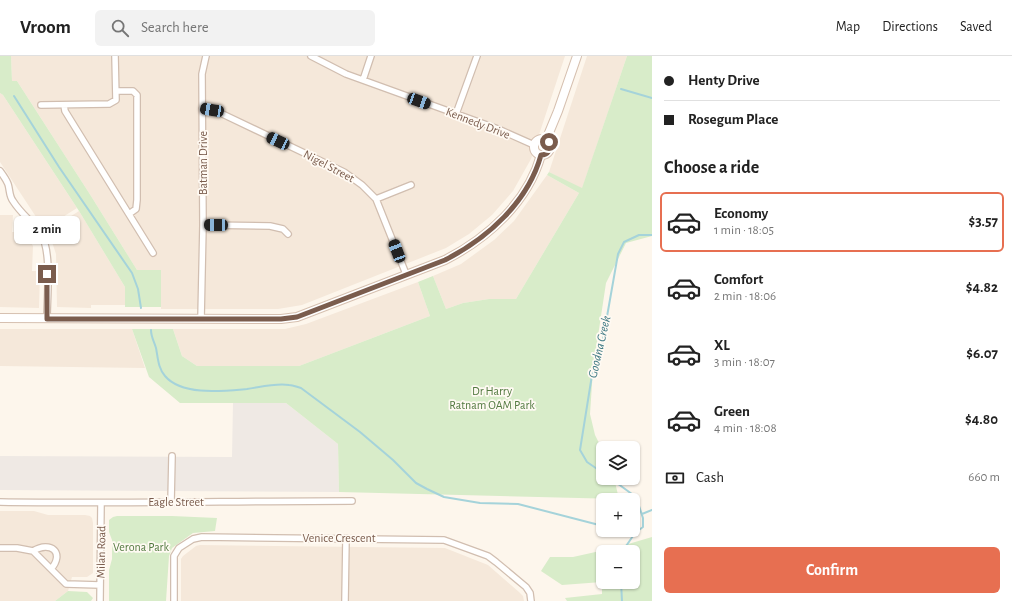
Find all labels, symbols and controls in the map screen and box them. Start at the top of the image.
search box [95,10,375,46]
icon: search [109,17,131,39]
text: Vroom [20,18,71,37]
text: Search here [141,20,209,35]
text: Map [836,20,860,34]
text: Directions [882,20,938,34]
text: Saved [960,20,992,34]
text: Henty Drive [688,73,760,88]
car [406,91,432,111]
car [199,102,225,118]
street label: Kennedy Drive [444,105,512,142]
text: Rosegum Place [688,112,778,127]
car [265,130,291,152]
street label: Batman Drive [197,131,209,195]
route start [540,133,558,151]
street label: Nigel Street [302,148,357,184]
text: Choose a ride [664,159,759,177]
icon: car [666,204,702,240]
text: Economy [714,206,768,221]
text: $3.57 [968,214,998,229]
callout: 2 min [14,216,80,244]
car [204,219,228,231]
text: 2 min [33,223,61,236]
text: 1 min · 18:05 [714,224,774,237]
car [387,238,407,264]
route end [38,265,56,283]
icon: car [666,270,702,306]
text: Comfort [714,272,763,287]
text: $4.82 [966,280,998,295]
text: 2 min · 18:06 [714,290,776,303]
water label: Goodna Creek [587,315,613,379]
icon: car [666,336,702,372]
text: XL [714,338,730,353]
text: $6.07 [966,346,998,361]
text: 3 min · 18:07 [714,356,775,369]
park label: Dr Harry Ratnam OAM Park [449,385,535,411]
icon: car [666,402,702,438]
text: Green [714,404,750,419]
text: $4.80 [965,412,998,427]
text: 4 min · 18:08 [714,422,777,435]
map controls [596,441,640,589]
button: layers [596,441,640,485]
icon: cash [664,467,686,489]
text: Cash [696,470,724,485]
text: 660 m [968,471,1000,484]
button: + [596,493,640,537]
street label: Eagle Street [148,496,204,508]
street label: Milan Road [95,525,107,579]
street label: Venice Crescent [302,532,376,544]
park label: Verona Park [113,541,169,553]
button: − [596,545,640,589]
button: Confirm [664,547,1000,593]

